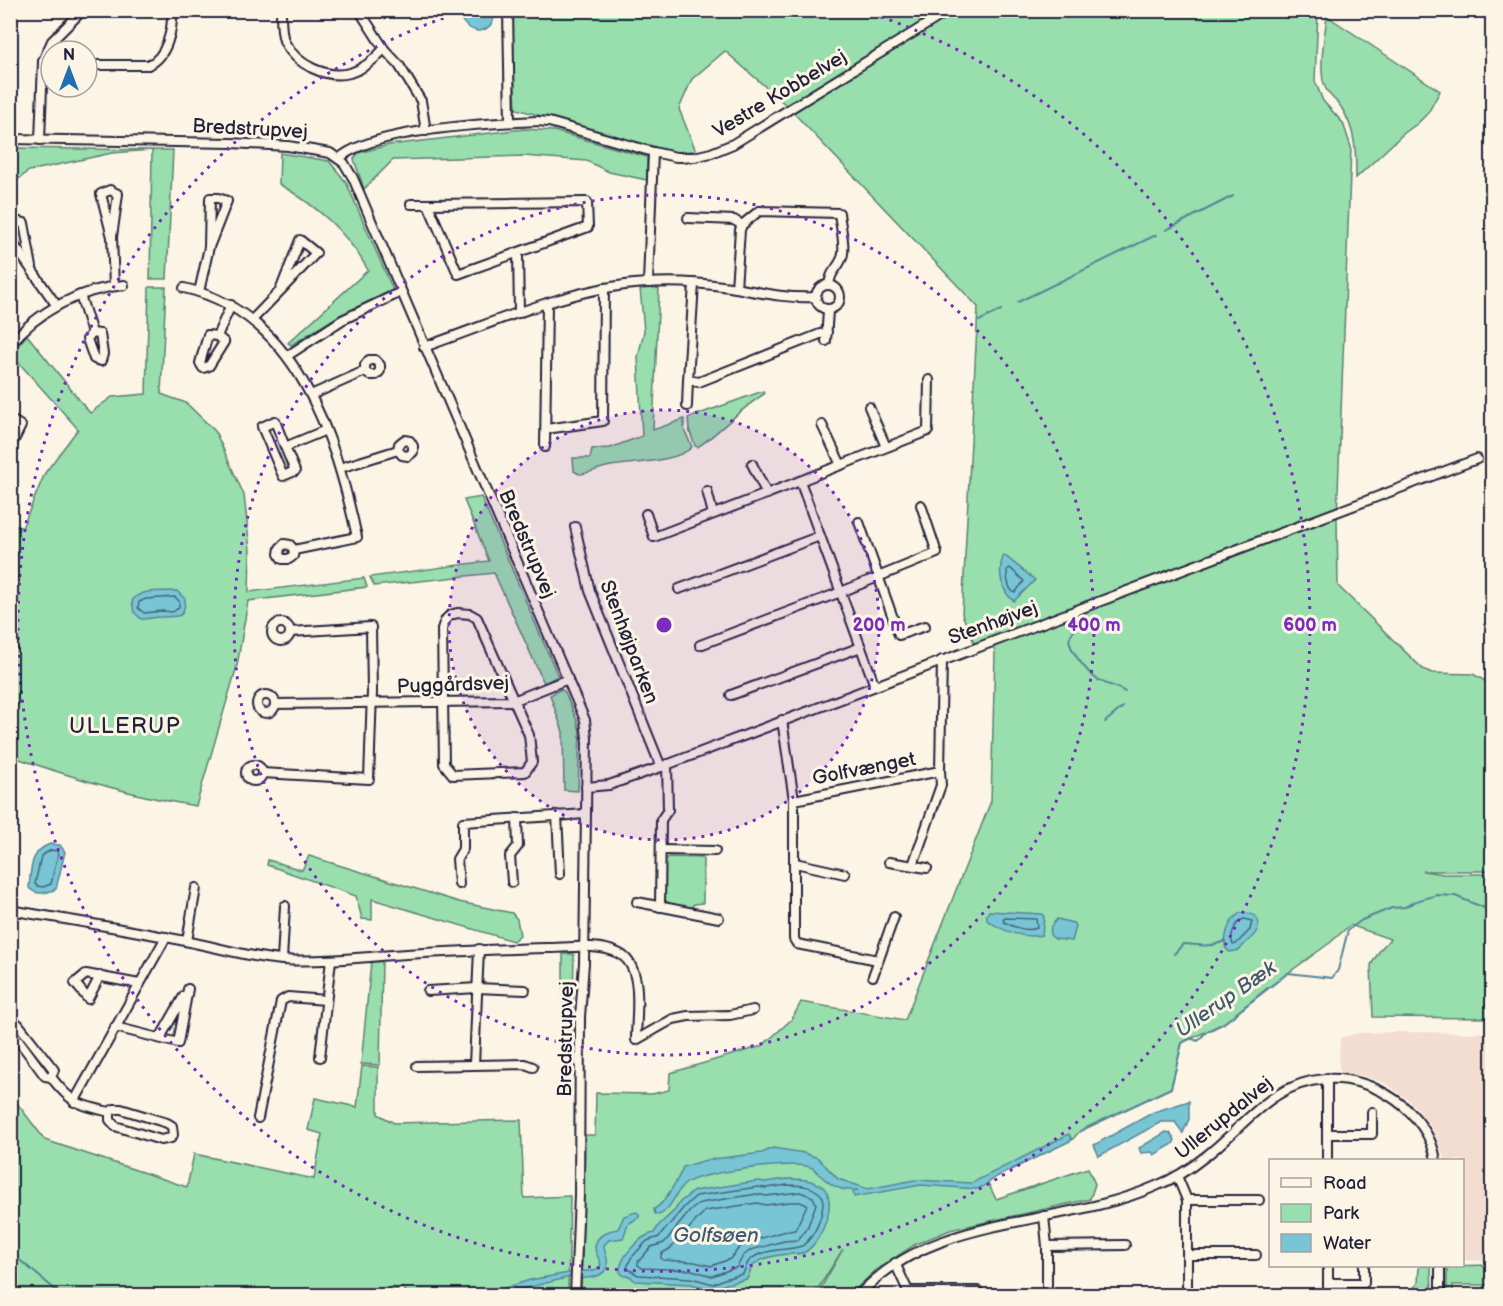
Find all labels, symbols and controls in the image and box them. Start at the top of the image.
north arrow [39,39,99,99]
street label: Vestre Kobbelvej [709,45,851,143]
text: N [63,46,75,65]
street label: Bredstrupvej [192,114,308,144]
street label: Bredstrupvej [493,486,561,602]
street label: Stenhøjparken [594,577,664,707]
street label: Stenhøjvej [945,596,1041,650]
centre of rings [654,615,674,635]
text: 200 m [852,615,906,636]
text: 400 m [1067,615,1121,636]
text: 600 m [1283,615,1337,636]
street label: Puggårdsvej [396,671,510,699]
district label: ULLERUP [69,713,181,740]
street label: Golfvænget [810,747,918,791]
water label: Ullerup Bæk [1171,955,1282,1043]
street label: Bredstrupvej [553,981,579,1097]
street label: Ullerupdalvej [1170,1071,1278,1165]
legend [1269,1159,1464,1267]
text: Road [1323,1173,1367,1194]
text: Park [1323,1203,1359,1224]
water label: Golfsøen [673,1223,759,1248]
text: Water [1323,1233,1371,1254]

